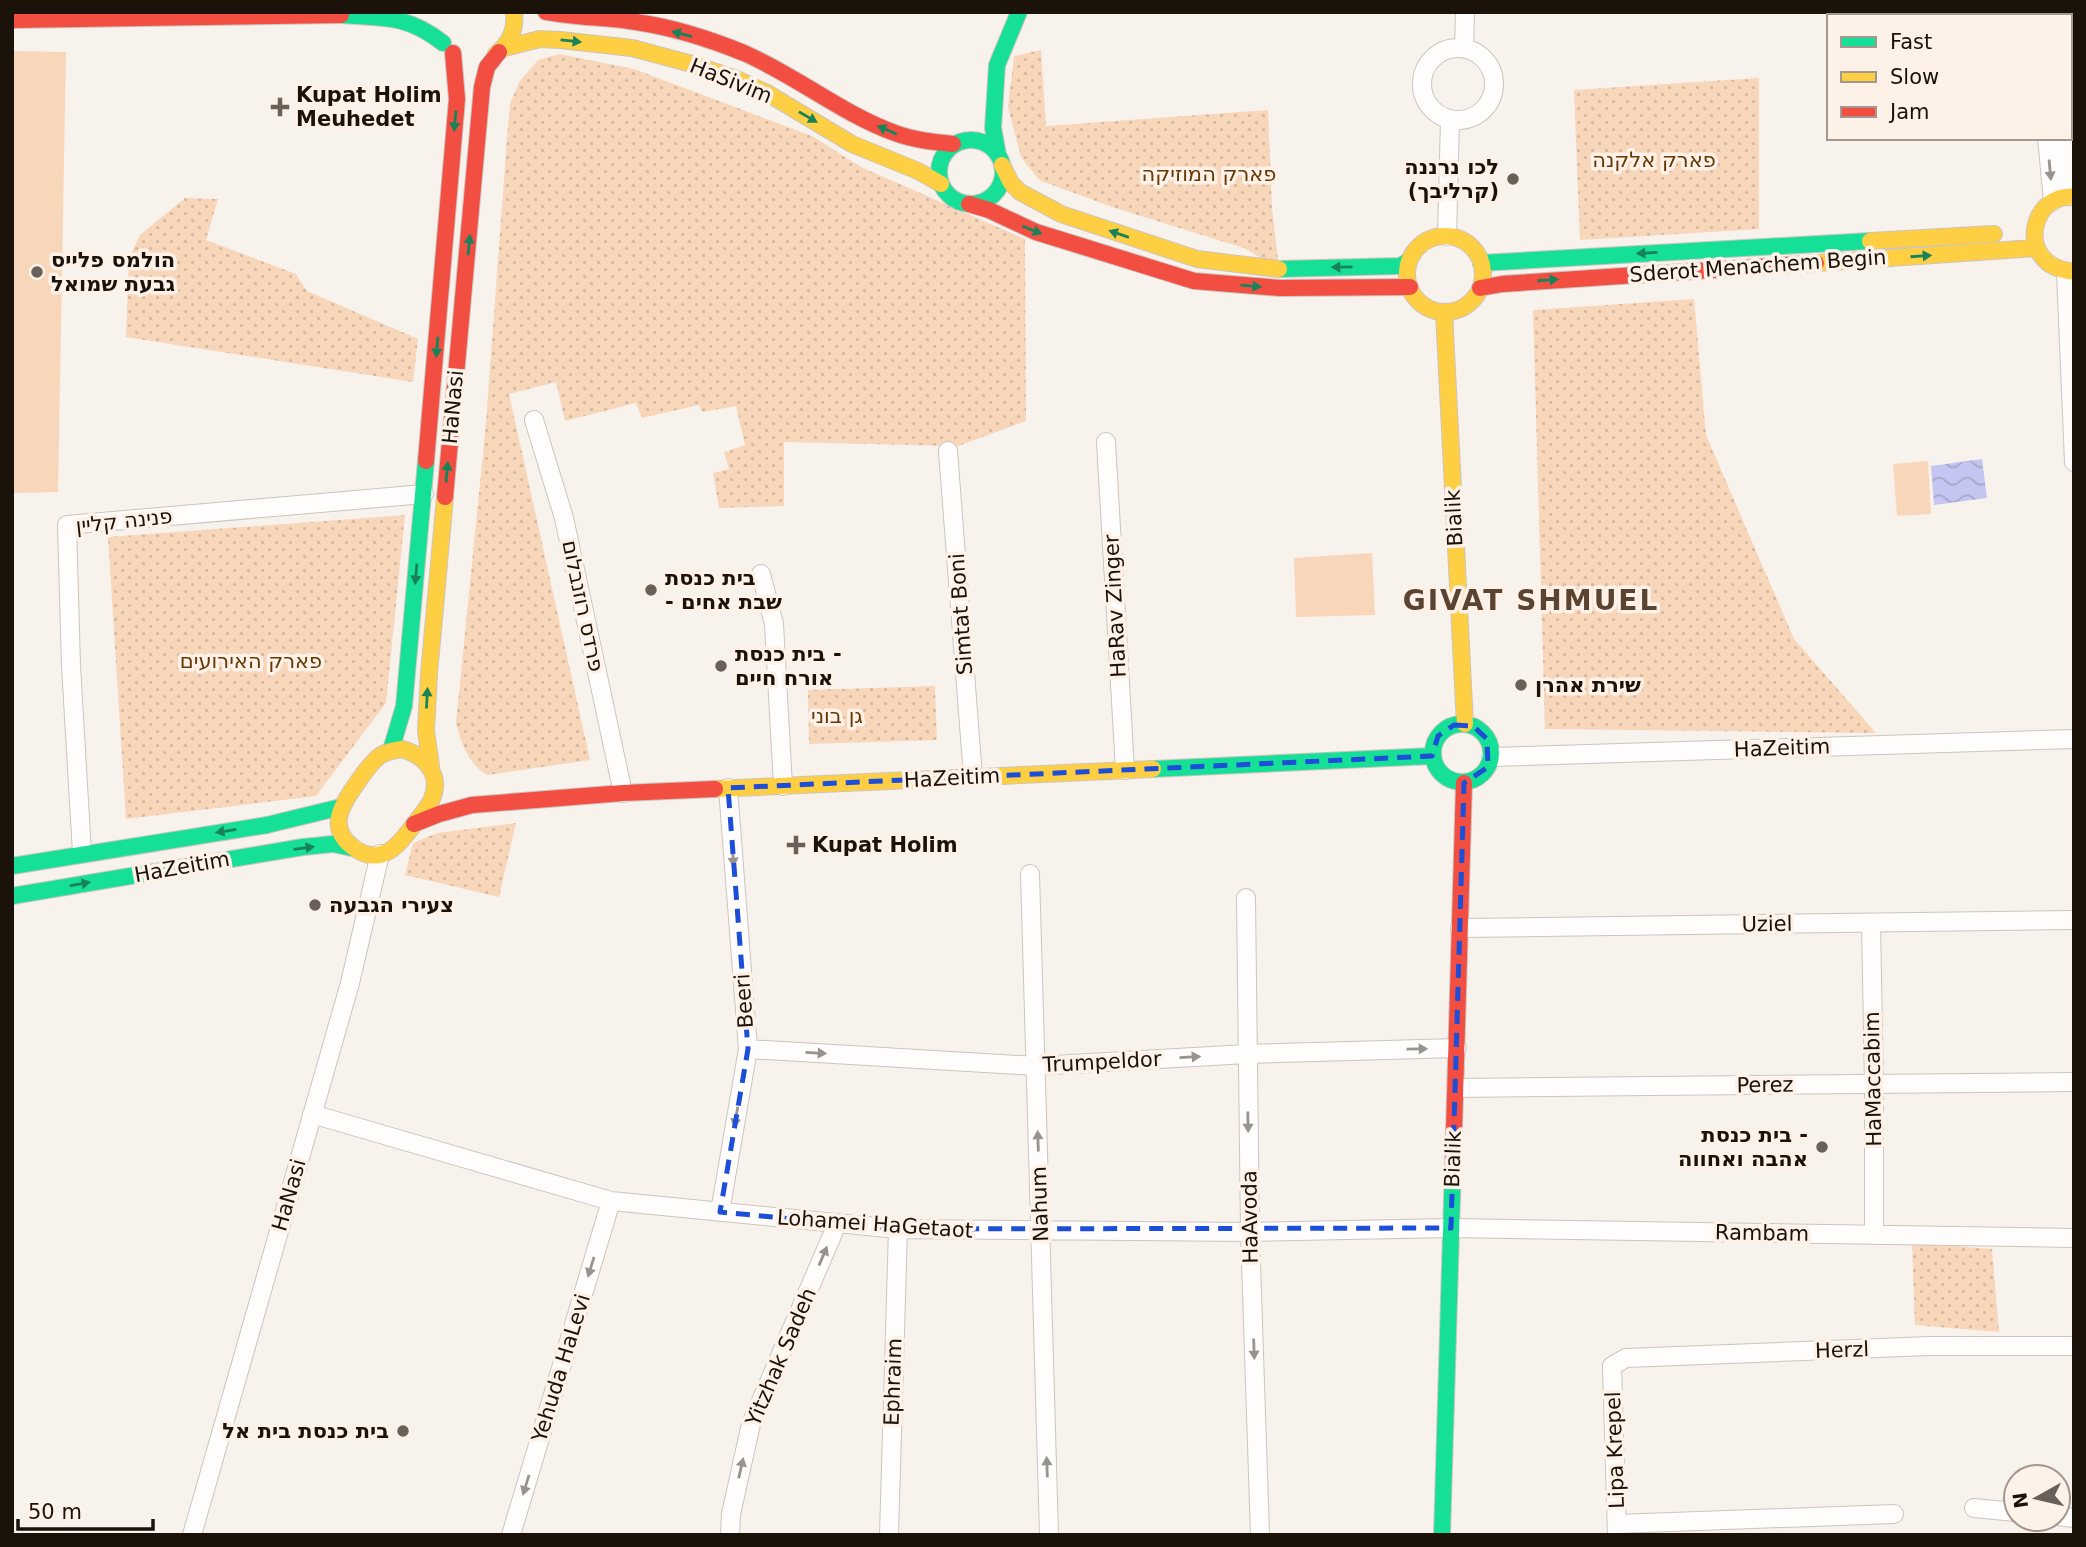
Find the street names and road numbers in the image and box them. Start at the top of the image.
street label: HaSivim [686,54,776,108]
street label: Sderot Menachem Begin [1629,245,1887,287]
street label: HaNasi [438,369,468,445]
street label: Bialik [1440,488,1467,547]
street label: פנינה קליין [75,504,173,538]
street label: HaRav Zinger [1099,534,1131,678]
street label: פרדס רוזנבלום [557,538,609,674]
street label: Simtat Boni [945,552,977,676]
street label: HaZeitim [1733,734,1831,762]
street label: HaZeitim [903,763,1001,793]
street label: HaZeitim [132,847,232,887]
street label: Uziel [1741,912,1793,936]
street label: Beeri [730,973,758,1029]
street label: HaMaccabim [1860,1011,1886,1147]
street label: Trumpeldor [1041,1047,1162,1077]
street label: Perez [1736,1073,1794,1097]
street label: Bialik [1440,1129,1466,1188]
street label: HaNasi [267,1156,311,1234]
street label: Nahum [1027,1166,1053,1242]
street label: HaAvoda [1237,1170,1263,1264]
street label: Lohamei HaGetaot [776,1205,974,1243]
street label: Rambam [1715,1220,1809,1246]
street label: Yitzhak Sadeh [741,1284,821,1431]
street label: Yehuda HaLevi [527,1291,595,1446]
street label: Herzl [1814,1337,1870,1363]
street label: Ephraim [879,1338,907,1426]
street label: Lipa Krepel [1601,1391,1629,1509]

